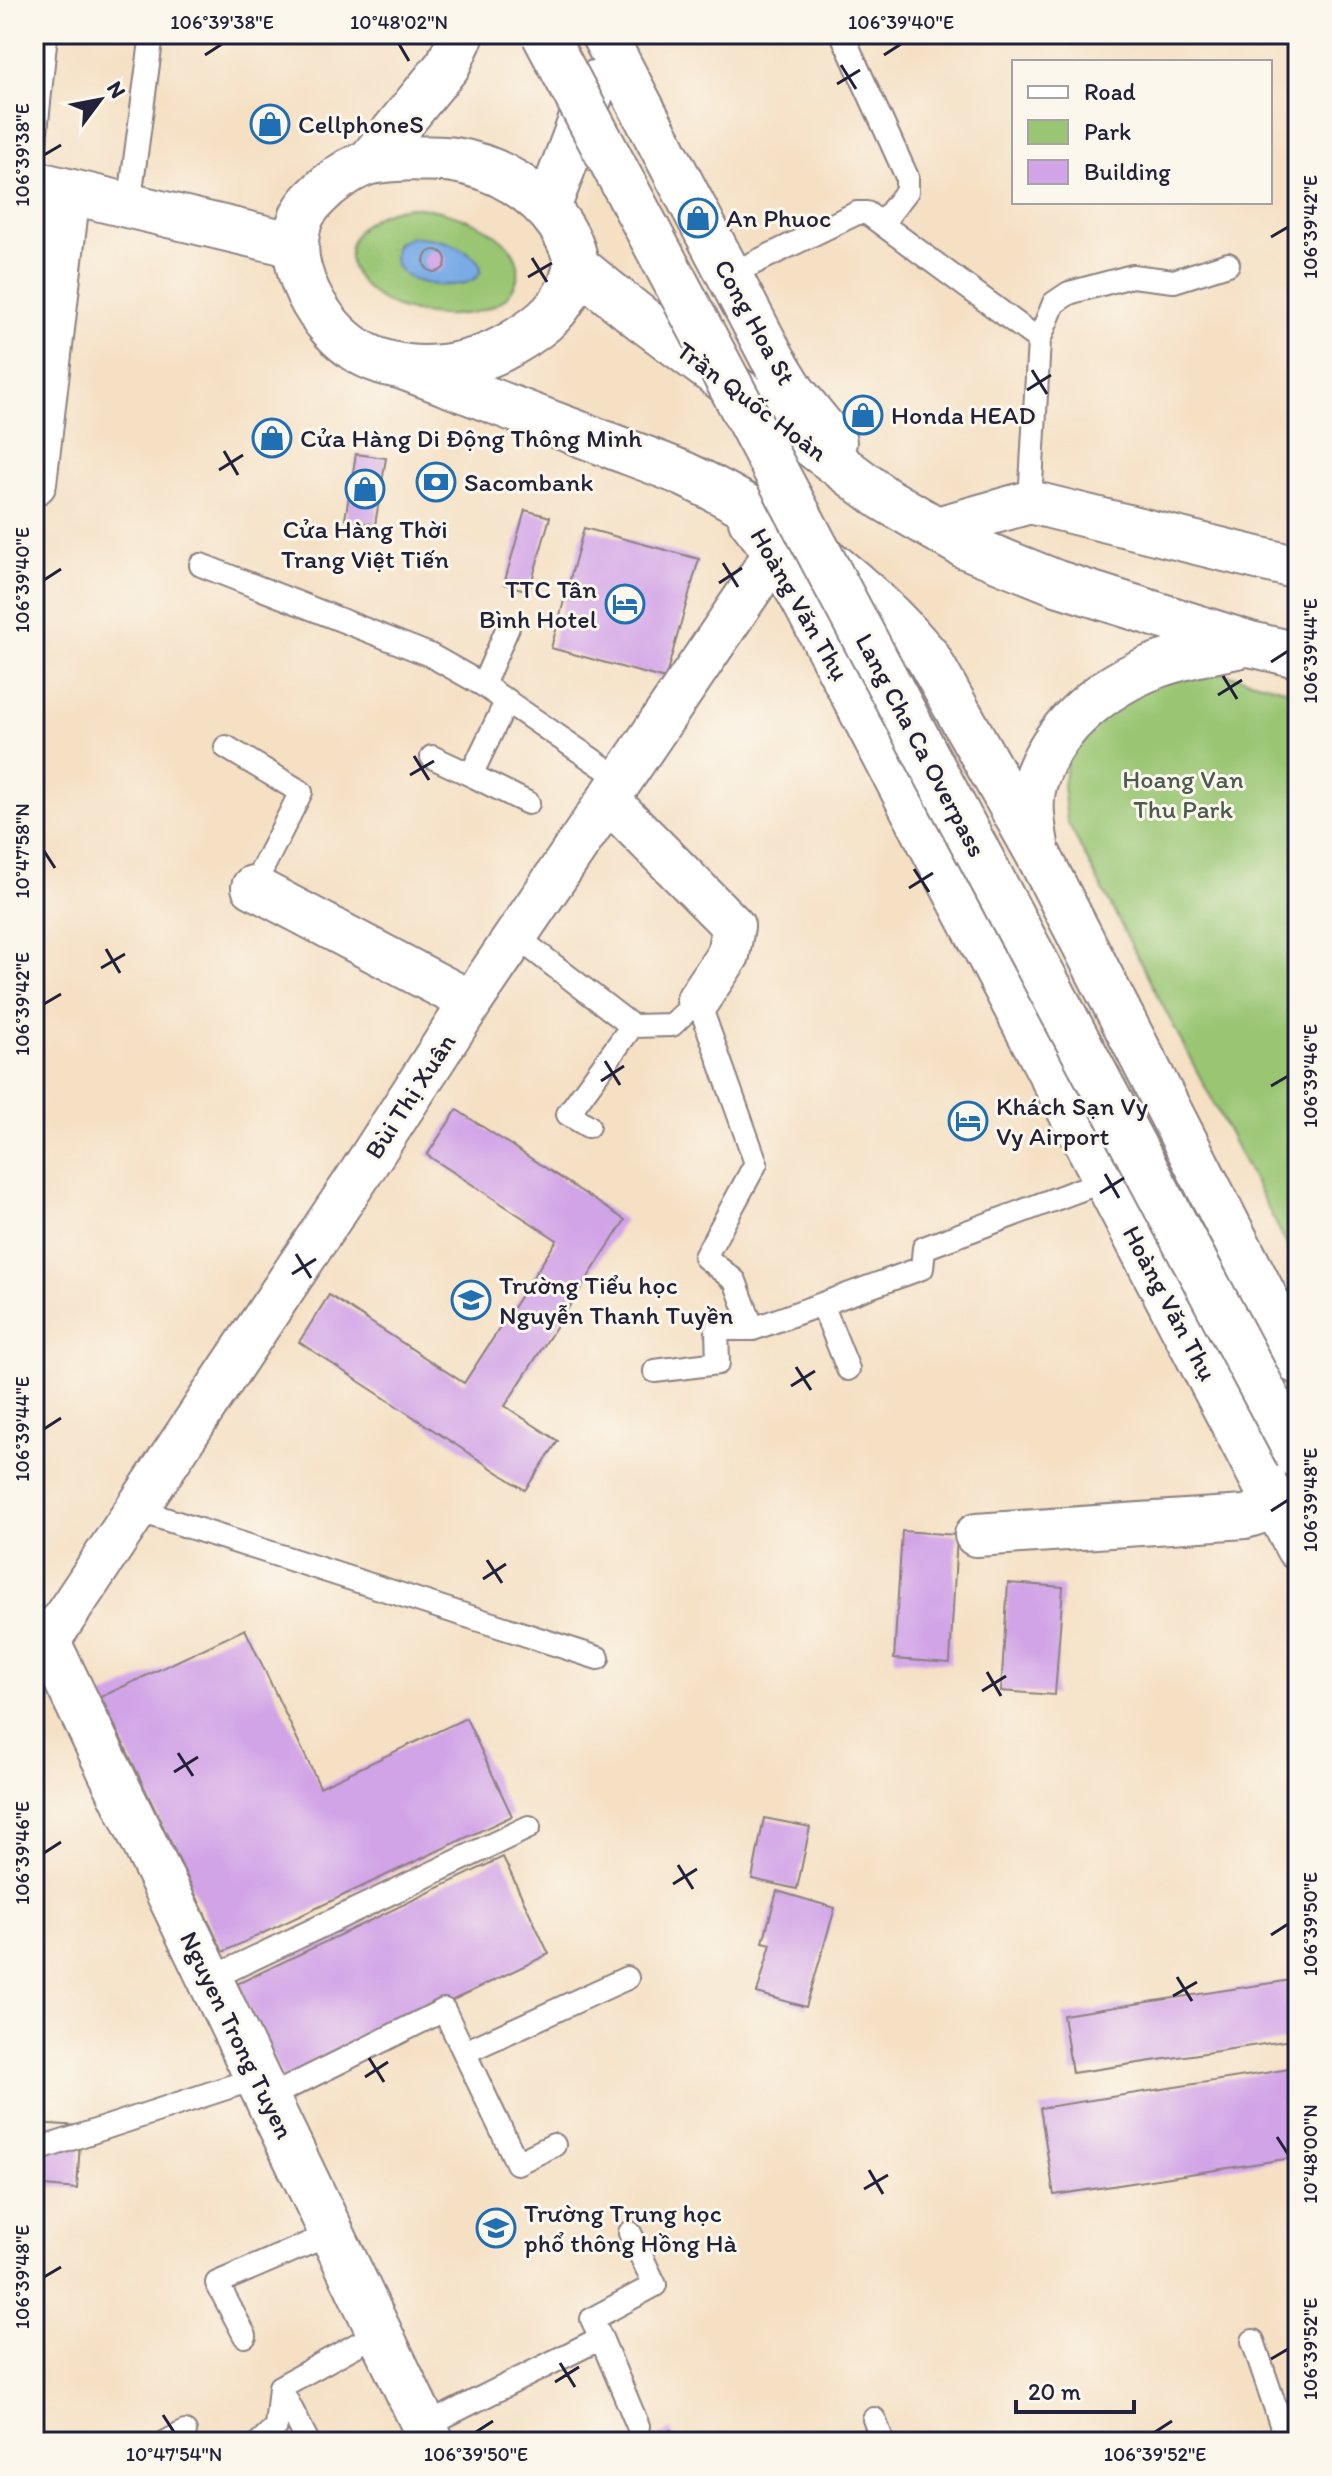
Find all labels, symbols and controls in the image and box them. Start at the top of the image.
text: 106°39'38"E [170,10,274,34]
text: 10°48'02"N [350,10,448,34]
text: 106°39'40"E [848,10,954,34]
north arrow [60,60,140,140]
legend [1012,60,1272,204]
text: N [101,76,132,103]
text: Road [1084,77,1136,106]
text: 106°39'38"E [10,103,34,207]
shop icon: CellphoneS [249,103,291,145]
place label: CellphoneS [298,108,424,140]
text: Park [1084,117,1131,146]
text: Building [1084,157,1171,186]
text: 106°39'42"E [1298,175,1322,279]
shop icon: An Phuoc [677,197,719,239]
place label: An Phuoc [726,202,831,234]
street label: Cong Hoa St [707,254,803,391]
street label: Trần Quốc Hoàn [670,334,834,468]
shop icon: Honda HEAD [842,394,884,436]
place label: Honda HEAD [891,399,1036,431]
shop icon: Cửa Hàng Di Động Thông Minh [251,417,293,459]
place label: Cửa Hàng Di Động Thông Minh [300,422,642,454]
bank icon: Sacombank [415,461,457,503]
place label: Sacombank [464,466,594,498]
shop icon: Cửa Hàng Thời Trang Việt Tiến [344,468,386,510]
place label: Cửa Hàng Thời Trang Việt Tiến [281,513,449,575]
street label: Hoàng Văn Thụ [743,522,857,686]
text: 106°39'40"E [10,527,34,633]
place label: TTC Tân Bình Hotel [479,573,597,635]
hotel icon: TTC Tân Bình Hotel [604,583,646,625]
text: 106°39'44"E [1298,598,1322,704]
street label: Lang Cha Ca Overpass [849,628,993,862]
park label: Hoang Van Thu Park [1122,763,1244,825]
text: 10°47'58"N [10,803,34,899]
text: 106°39'42"E [10,952,34,1056]
text: 106°39'46"E [1298,1024,1322,1128]
street label: Bùi Thị Xuân [358,1027,462,1165]
place label: Khách Sạn Vy Vy Airport [996,1090,1148,1152]
hotel icon: Khách Sạn Vy Vy Airport [947,1100,989,1142]
street label: Hoàng Văn Thụ [1116,1220,1224,1386]
place label: Trường Tiểu học Nguyễn Thanh Tuyền [499,1269,734,1331]
school or university icon: Trường Tiểu học Nguyễn Thanh Tuyền [450,1279,492,1321]
text: 106°39'44"E [10,1376,34,1482]
text: 106°39'48"E [1298,1448,1322,1552]
text: 106°39'46"E [10,1801,34,1905]
text: 106°39'50"E [1298,1872,1322,1976]
street label: Nguyen Trong Tuyen [173,1926,301,2144]
text: 10°48'00"N [1298,2104,1322,2204]
place label: Trường Trung học phổ thông Hồng Hà [524,2197,738,2259]
school or university icon: Trường Trung học phổ thông Hồng Hà [475,2207,517,2249]
text: 106°39'48"E [10,2225,34,2329]
text: 106°39'52"E [1298,2298,1322,2400]
scale bar [1016,2364,1134,2414]
text: 20 m [1028,2377,1081,2406]
text: 10°47'54"N [126,2442,222,2466]
text: 106°39'50"E [424,2442,528,2466]
text: 106°39'52"E [1104,2442,1206,2466]

